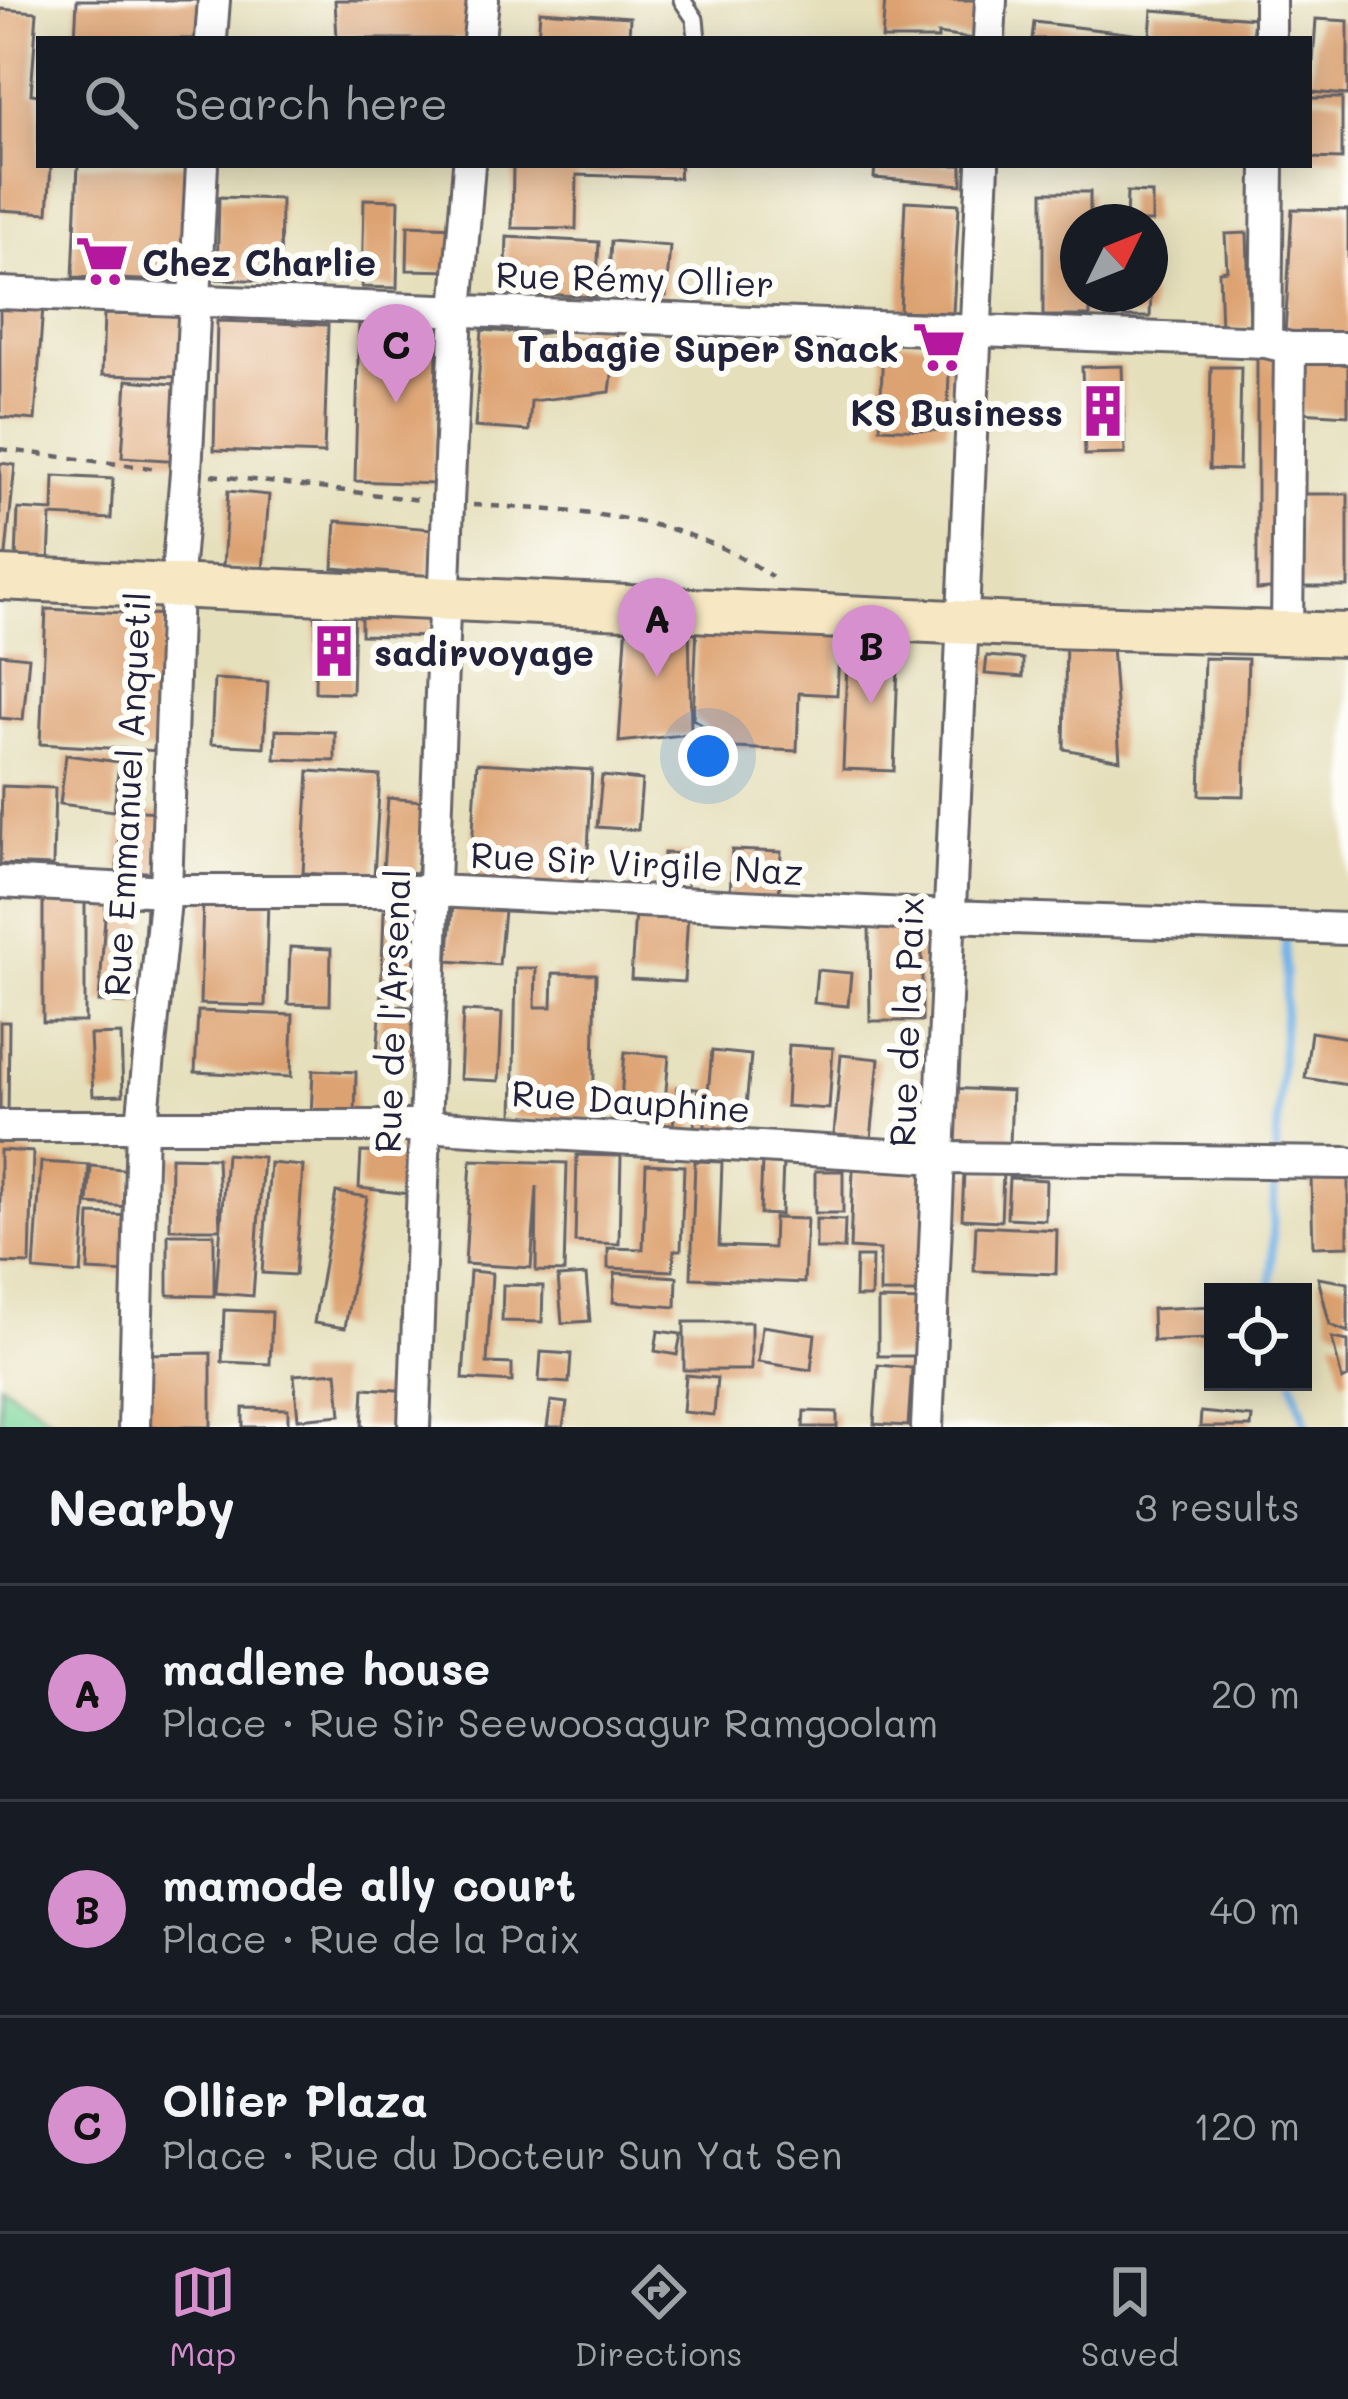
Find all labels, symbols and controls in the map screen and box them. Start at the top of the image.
search box [36,36,1312,168]
icon: search [78,69,144,135]
text: Search here [174,73,448,131]
north arrow [1060,204,1168,312]
supermarket icon: Chez Charlie [73,232,131,290]
place label: Chez Charlie [142,238,376,285]
street label: Rue Rémy Ollier [495,250,775,307]
pin: C [357,304,435,403]
supermarket icon: Tabagie Super Snack [910,318,968,376]
place label: Tabagie Super Snack [517,324,899,371]
building icon: KS Business [1074,382,1132,440]
place label: KS Business [850,388,1063,435]
pin: A [618,578,696,677]
street label: Rue Emmanuel Anquetil [92,590,160,998]
pin: B [832,605,910,704]
building icon: sadirvoyage [305,622,363,680]
place label: sadirvoyage [374,628,594,676]
your location [678,726,738,786]
street label: Rue Sir Virgile Naz [469,830,805,894]
street label: Rue de l'Arsenal [363,868,419,1154]
street label: Rue de la Paix [877,896,933,1148]
street label: Rue Dauphine [510,1068,752,1132]
map controls [1204,1283,1312,1391]
button: locate [1204,1283,1312,1391]
text: Nearby [48,1472,235,1539]
text: 3 results [1135,1480,1300,1531]
text: madlene house [162,1638,490,1696]
text: A [73,1667,101,1718]
text: 20 m [1211,1667,1300,1718]
text: Place · Rue Sir Seewoosagur Ramgoolam [162,1696,938,1747]
text: mamode ally court [162,1854,576,1912]
text: B [74,1883,100,1934]
text: 40 m [1209,1883,1300,1934]
text: Place · Rue de la Paix [162,1912,580,1963]
text: Ollier Plaza [162,2070,428,2128]
text: C [73,2099,101,2150]
text: 120 m [1193,2099,1300,2150]
text: Place · Rue du Docteur Sun Yat Sen [162,2128,843,2179]
tab: Map [169,2259,236,2374]
tab: Directions [575,2259,742,2374]
tab: Saved [1081,2259,1179,2374]

